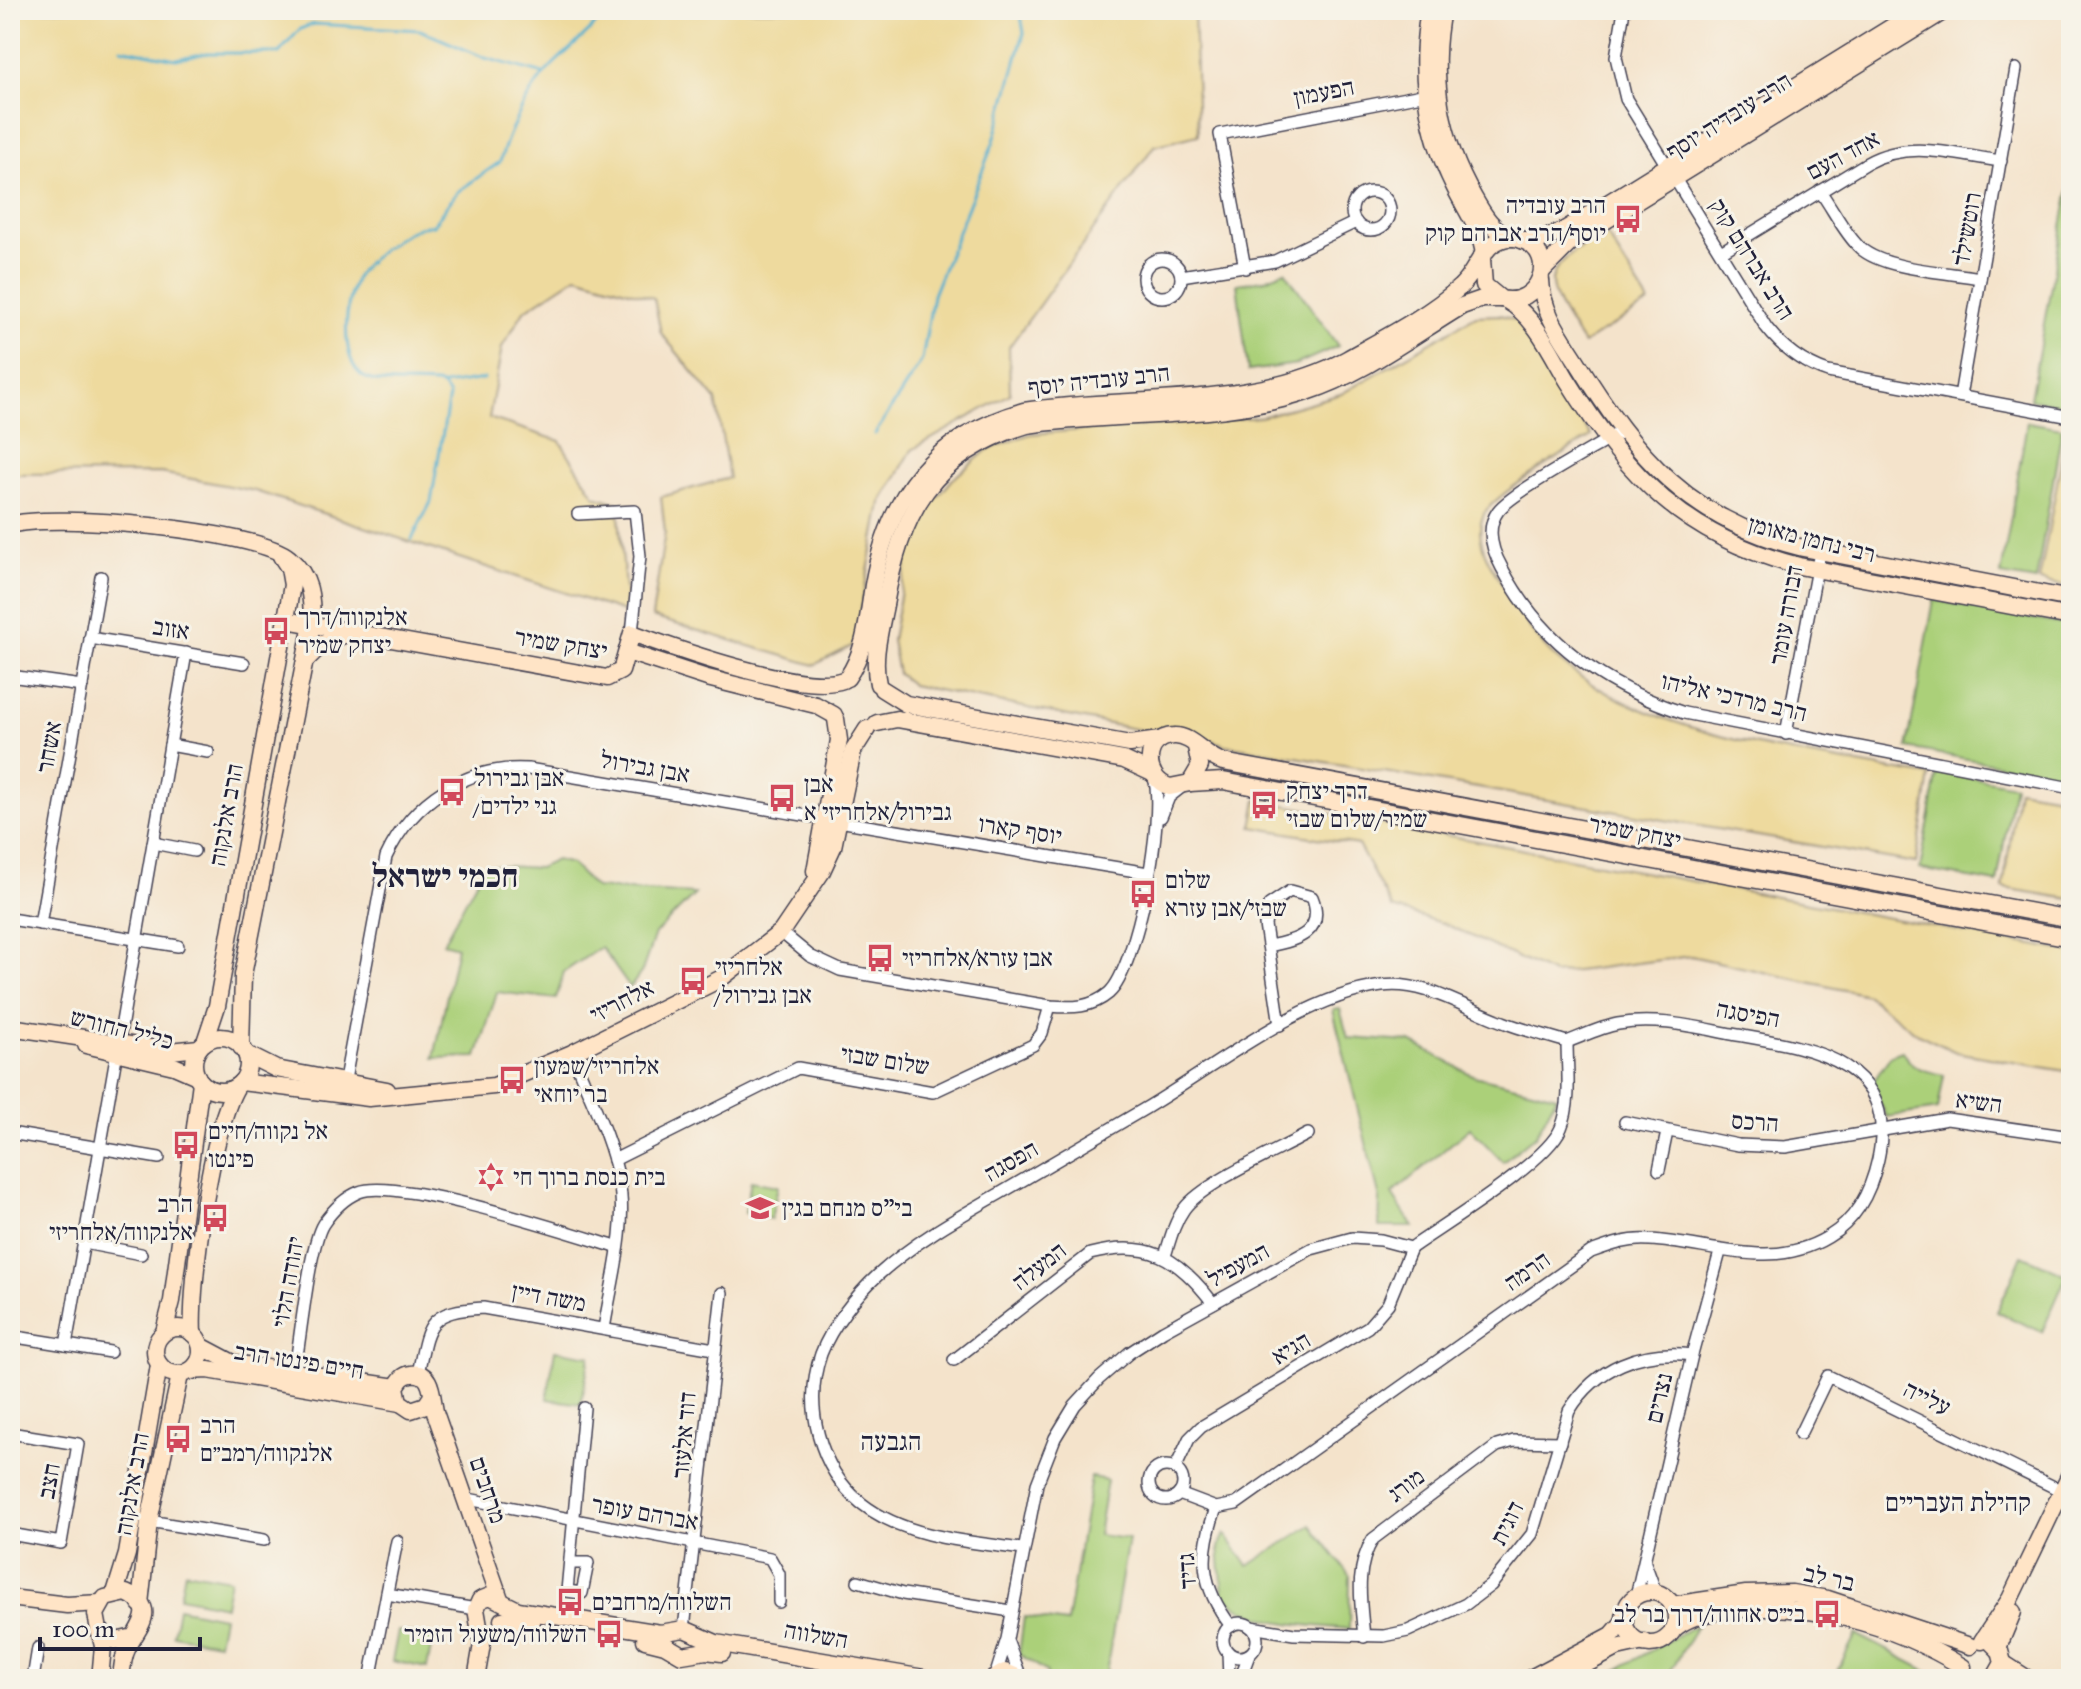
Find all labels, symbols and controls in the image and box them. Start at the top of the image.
street label: הרב עובדיה יוסף [1661,66,1797,166]
street label: הפעמון [1291,71,1357,113]
street label: אחד העם [1801,123,1885,187]
place label: הרב עובדיה יוסף/הרב אברהם קוק [1425,190,1606,248]
street label: רוטשילד [1946,190,1988,268]
street label: הרב אברהם קוק [1703,193,1801,325]
bus stop icon: הרב עובדיה יוסף/הרב אברהם קוק [1613,204,1643,234]
street label: הרב עובדיה יוסף [1027,358,1171,402]
street label: רבי נחמן מאומן [1745,509,1879,569]
street label: דבורה עומר [1762,563,1810,667]
place label: אלנקווה/דרך יצחק שמיר [298,602,408,660]
street label: אזוב [150,611,192,647]
bus stop icon: אלנקווה/דרך יצחק שמיר [261,616,291,646]
street label: יצחק שמיר [513,622,609,666]
street label: הרב מרדכי אליהו [1658,666,1810,728]
street label: אשחר [30,719,68,775]
street label: אבן גבירול [598,744,692,790]
street label: הרב אלנקוה [202,761,250,869]
place label: אבן גבירול /גני ילדים [472,763,564,821]
place label: אבן גבירול/אלחריזי א [804,769,952,827]
place label: דרך יצחק שמיר/שלום שבזי [1286,776,1427,834]
bus stop icon: אבן גבירול /גני ילדים [437,777,467,807]
bus stop icon: אבן גבירול/אלחריזי א [767,783,797,813]
bus stop icon: דרך יצחק שמיר/שלום שבזי [1249,790,1279,820]
street label: יצחק שמיר [1586,808,1684,856]
street label: יוסף קארו [976,809,1064,851]
district label: חכמי ישראל [372,857,518,896]
place label: שלום שבזי/אבן עזרא [1165,865,1287,923]
bus stop icon: שלום שבזי/אבן עזרא [1128,879,1158,909]
bus stop icon: אבן עזרא/אלחריזי [865,943,895,973]
place label: אבן עזרא/אלחריזי [902,943,1053,973]
place label: אלחריזי /אבן גבירול [713,952,812,1010]
bus stop icon: אלחריזי /אבן גבירול [678,966,708,996]
street label: אלחריזי [585,972,659,1030]
street label: הפיסגה [1714,994,1782,1034]
street label: כליל החורש [67,1002,177,1056]
street label: שלום שבזי [838,1038,932,1082]
place label: אלחריזי/שמעון בר יוחאי [534,1051,660,1109]
bus stop icon: אלחריזי/שמעון בר יוחאי [497,1065,527,1095]
street label: השיא [1954,1084,2004,1120]
street label: הרכס [1730,1105,1780,1139]
place label: אל נקווה/חיים פינטו [208,1116,328,1174]
bus stop icon: אל נקווה/חיים פינטו [171,1130,201,1160]
street label: הפסגה [978,1134,1044,1188]
synagogue icon: בית כנסת ברוך חי [476,1162,506,1192]
place label: בית כנסת ברוך חי [513,1162,666,1192]
place label: הרב אלנקווה/אלחריזי [49,1189,193,1247]
school or university icon: בי"ס מנחם בגין [745,1193,775,1223]
place label: בי"ס מנחם בגין [782,1193,912,1223]
bus stop icon: הרב אלנקווה/אלחריזי [200,1203,230,1233]
street label: יהודה הלוי [265,1234,311,1330]
street label: המעלה [1006,1235,1072,1297]
street label: המעפיל [1201,1236,1275,1294]
street label: הרמה [1498,1244,1556,1298]
street label: משה דיין [510,1276,588,1318]
street label: הגיא [1266,1325,1316,1371]
street label: חיים פינטו הרב [232,1336,366,1386]
street label: נצרים [1639,1370,1679,1426]
street label: עלייה [1898,1374,1956,1422]
street label: דוד אלעזר [665,1390,703,1480]
place label: הרב אלנקווה/רמב״ם [200,1410,333,1468]
bus stop icon: הרב אלנקווה/רמב״ם [163,1424,193,1454]
district label: הגבעה [860,1425,922,1457]
street label: הרב אלנקוה [108,1430,156,1538]
street label: מרחבים [463,1453,513,1527]
street label: חצב [31,1461,67,1501]
street label: מורג [1382,1461,1430,1509]
district label: קהילת העבריים [1885,1486,2031,1518]
street label: אברהם עופר [589,1489,701,1537]
street label: דוגית [1483,1496,1531,1550]
street label: גדיד [1171,1552,1203,1590]
street label: בר לב [1801,1558,1857,1598]
bus stop icon: השלווה/מרחבים [555,1587,585,1617]
place label: השלווה/מרחבים [592,1587,732,1617]
place label: בי״ס אחווה/דרך בר לב [1613,1599,1805,1629]
bus stop icon: בי״ס אחווה/דרך בר לב [1812,1599,1842,1629]
scale bar [40,1601,200,1651]
text: 100 m [52,1614,115,1644]
street label: השלווה [781,1615,851,1655]
place label: השלווה/משעול הזמיר [404,1619,587,1649]
bus stop icon: השלווה/משעול הזמיר [594,1619,624,1649]

